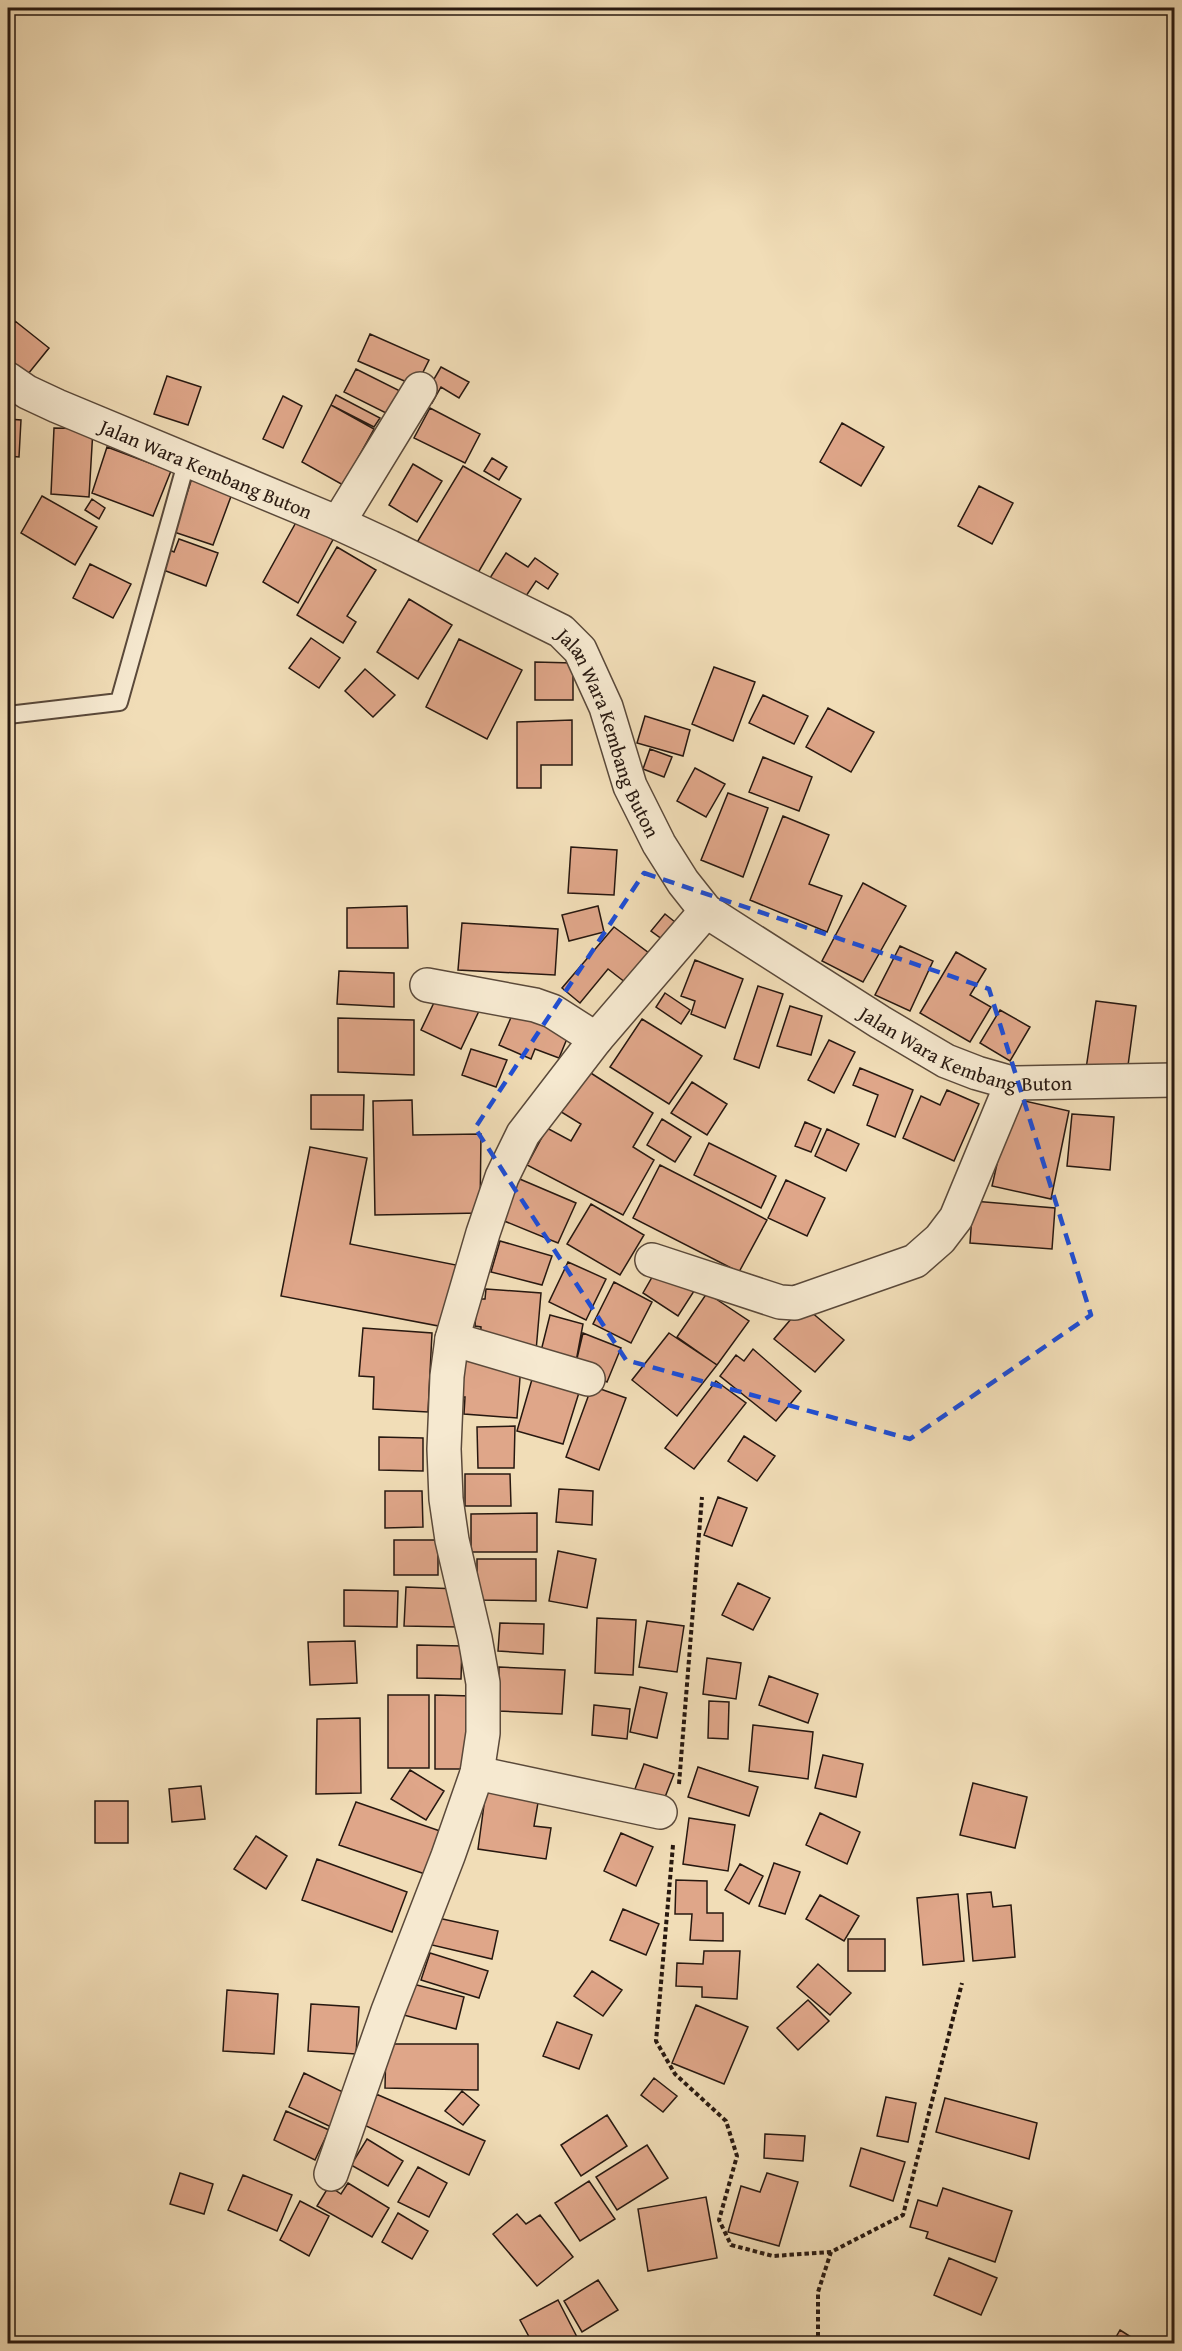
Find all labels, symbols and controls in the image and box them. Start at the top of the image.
street label: Jalan Wara Kembang Buton [93,410,317,525]
street label: Jalan Wara Kembang Buton [549,619,668,842]
street label: Jalan Wara Kembang Buton [852,997,1072,1098]

